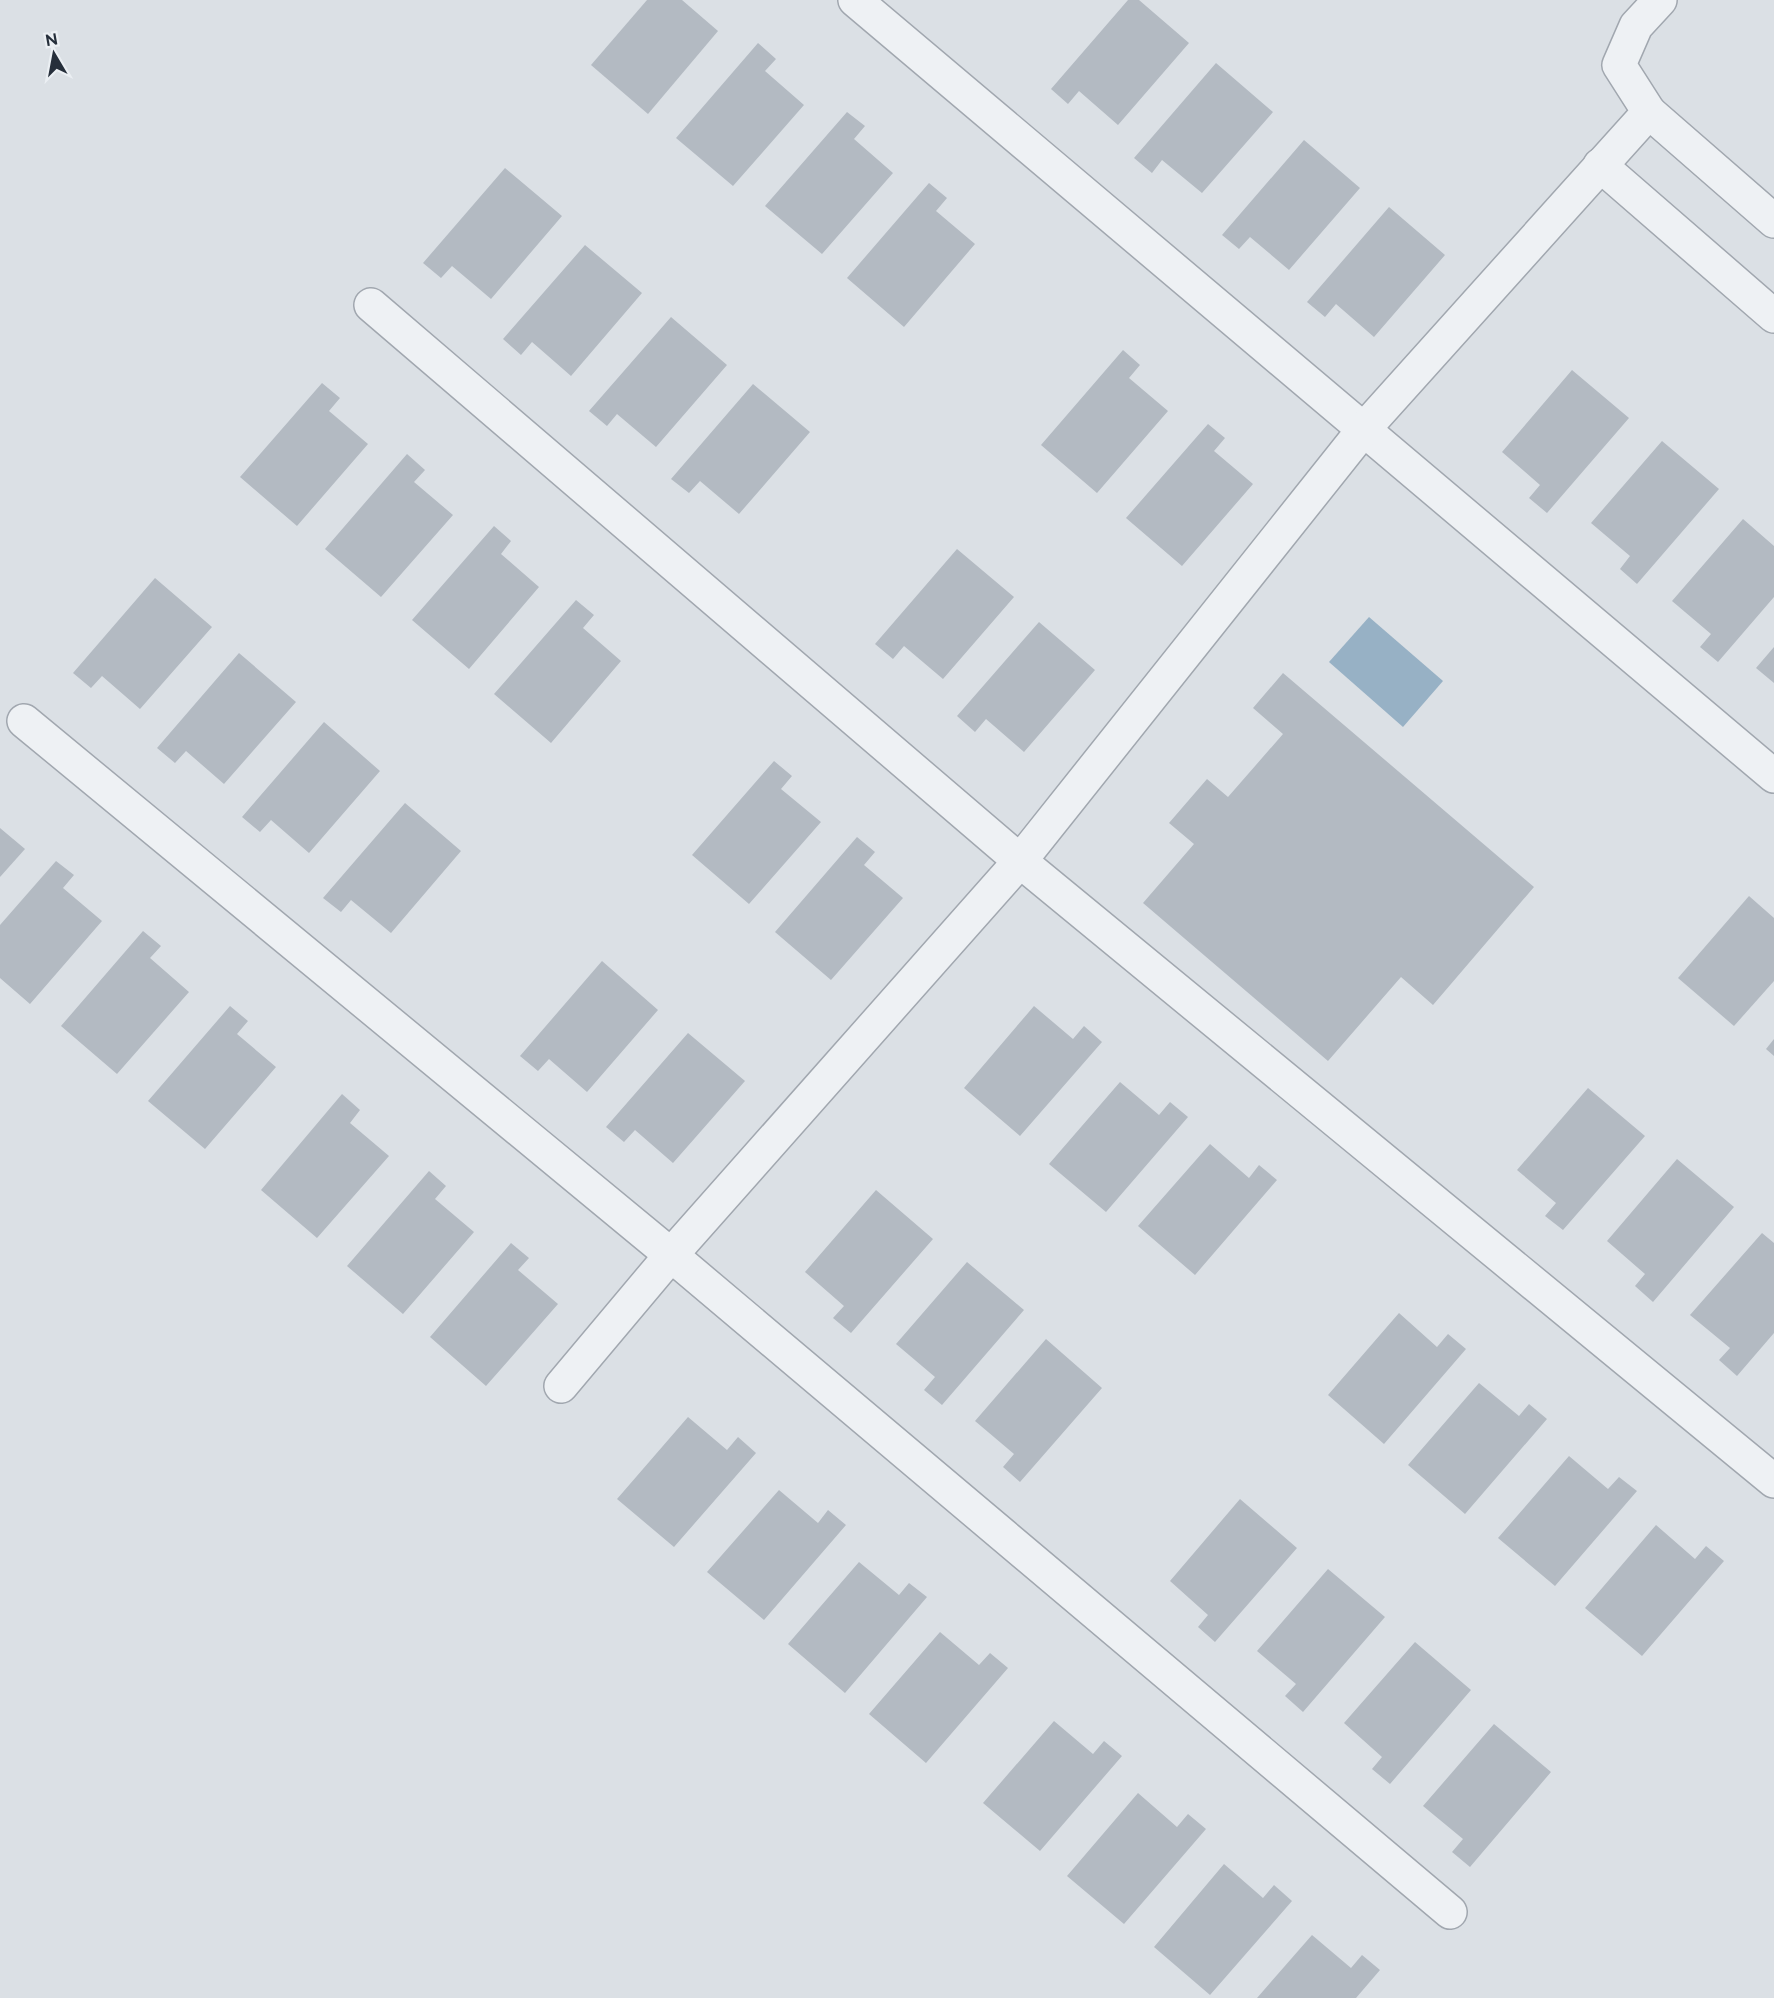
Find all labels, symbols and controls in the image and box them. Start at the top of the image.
north arrow [24,24,84,84]
text: N [44,29,59,50]

